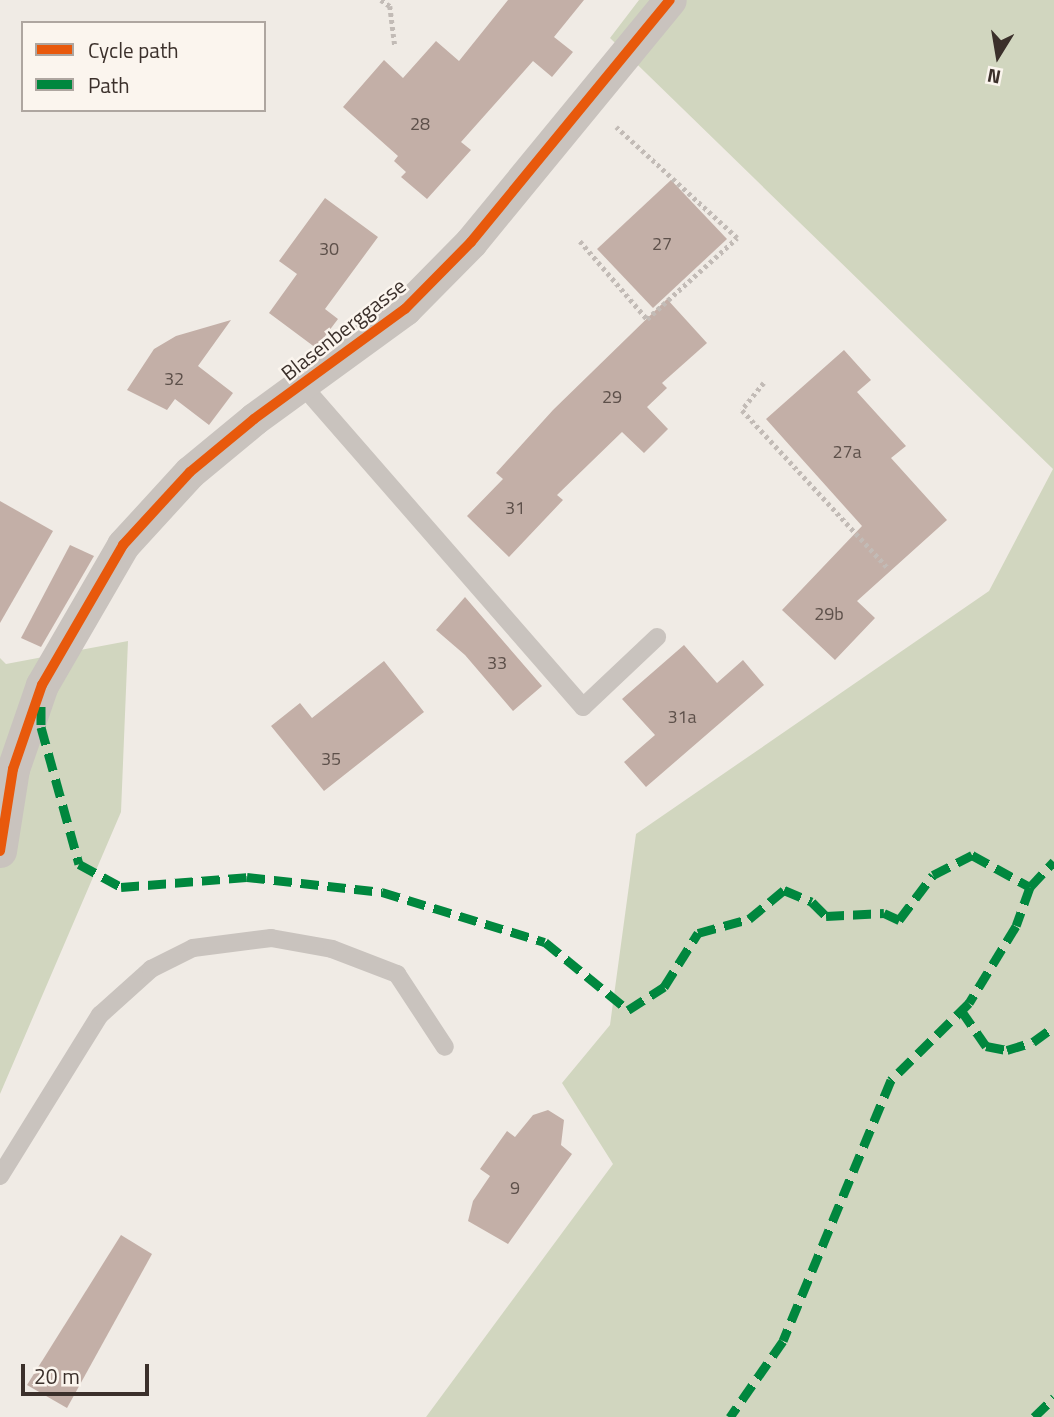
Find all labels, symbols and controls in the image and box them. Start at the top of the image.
legend [21,21,266,112]
north arrow [963,21,1033,91]
text: Cycle path [88,34,179,66]
text: N [985,62,1003,93]
text: Path [88,69,130,101]
house number: 28 [410,113,430,135]
house number: 27 [652,233,672,255]
house number: 30 [319,238,339,260]
street label: Blasenberggasse [276,273,410,385]
house number: 32 [164,368,184,390]
house number: 29 [602,386,622,408]
house number: 27a [832,441,862,463]
house number: 31 [505,497,525,519]
house number: 29b [814,603,844,625]
house number: 33 [487,652,507,674]
house number: 31a [667,706,697,728]
house number: 35 [321,748,341,770]
house number: 9 [510,1177,520,1199]
scale bar [24,1350,152,1394]
text: 20 m [34,1360,80,1392]

